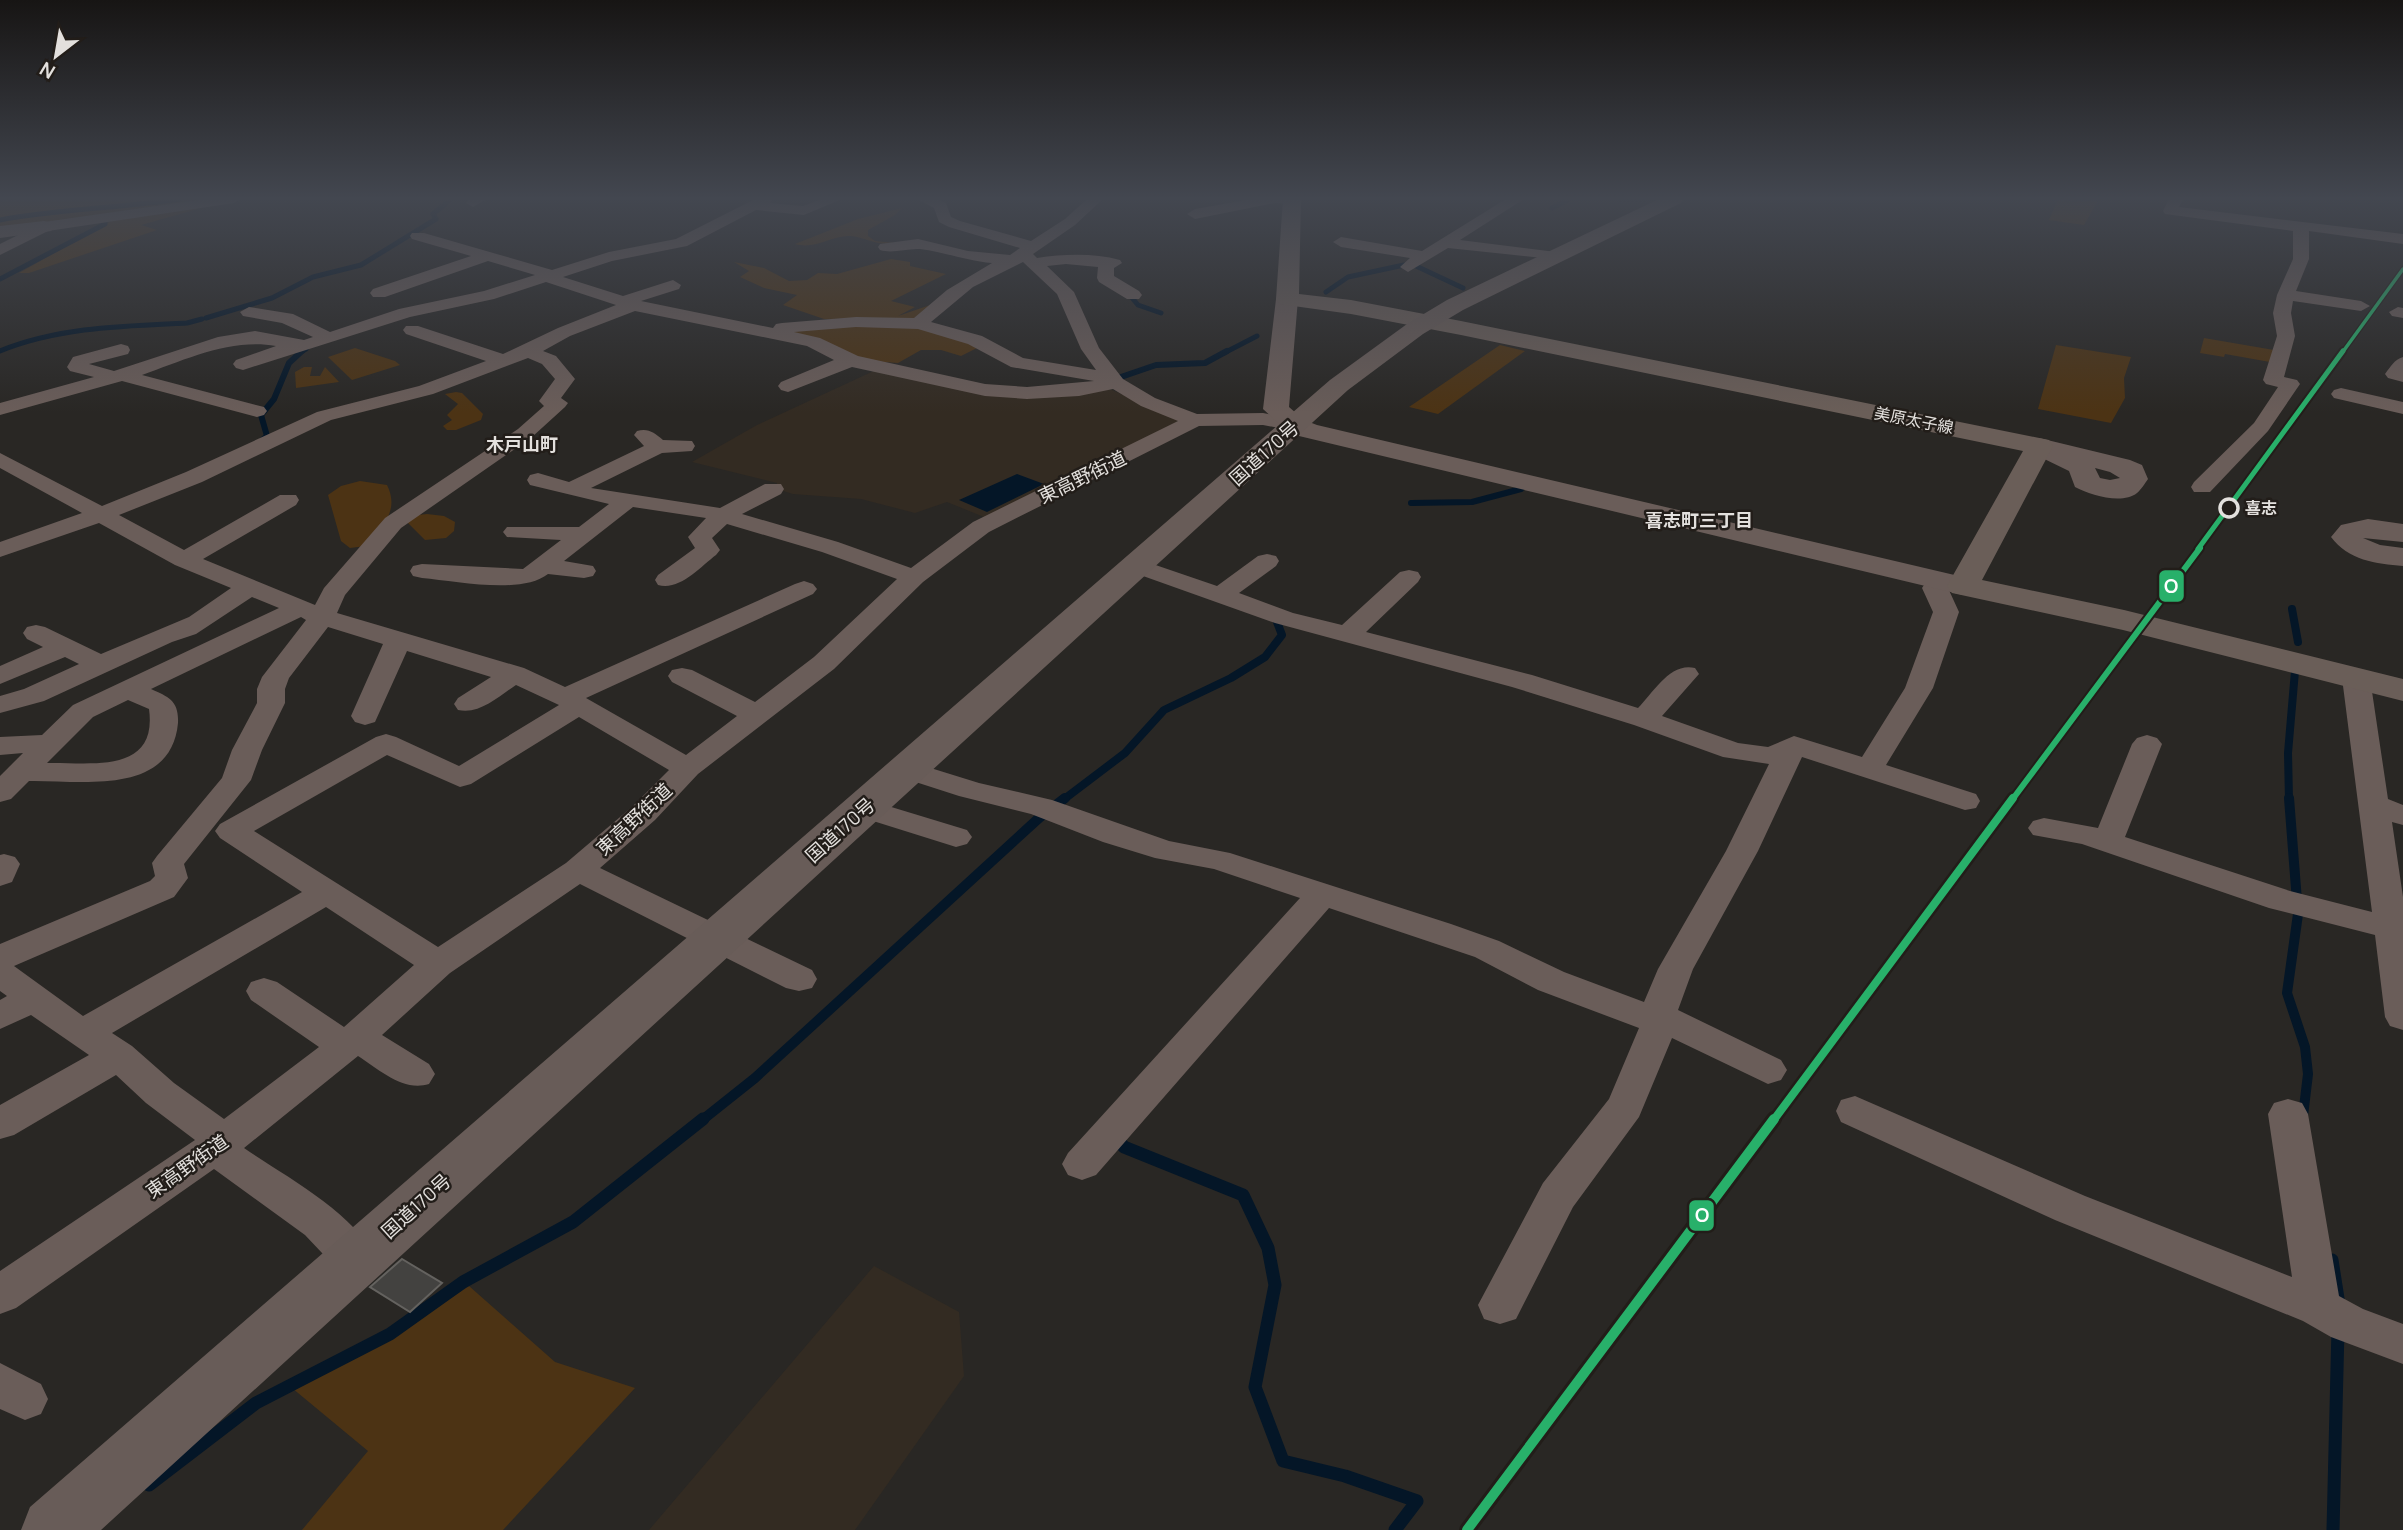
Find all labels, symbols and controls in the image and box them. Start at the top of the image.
north arrow [21,21,91,91]
text: N [35,56,60,85]
street label: 美原太子線 [1873,402,1955,438]
street label: 国道170号 [1224,415,1304,491]
district label: 木戸山町 [486,432,558,456]
street label: 東高野街道 [1034,444,1130,510]
place label: 喜志 [2245,497,2277,519]
marker: 喜志 [2219,498,2239,518]
district label: 喜志町三丁目 [1645,508,1753,532]
line badge: O [2158,569,2185,603]
text: O [2164,573,2178,599]
street label: 東高野街道 [590,777,678,861]
street label: 国道170号 [800,792,880,868]
street label: 東高野街道 [141,1128,233,1204]
street label: 国道170号 [376,1168,456,1244]
line badge: O [1688,1199,1715,1232]
text: O [1695,1202,1709,1228]

